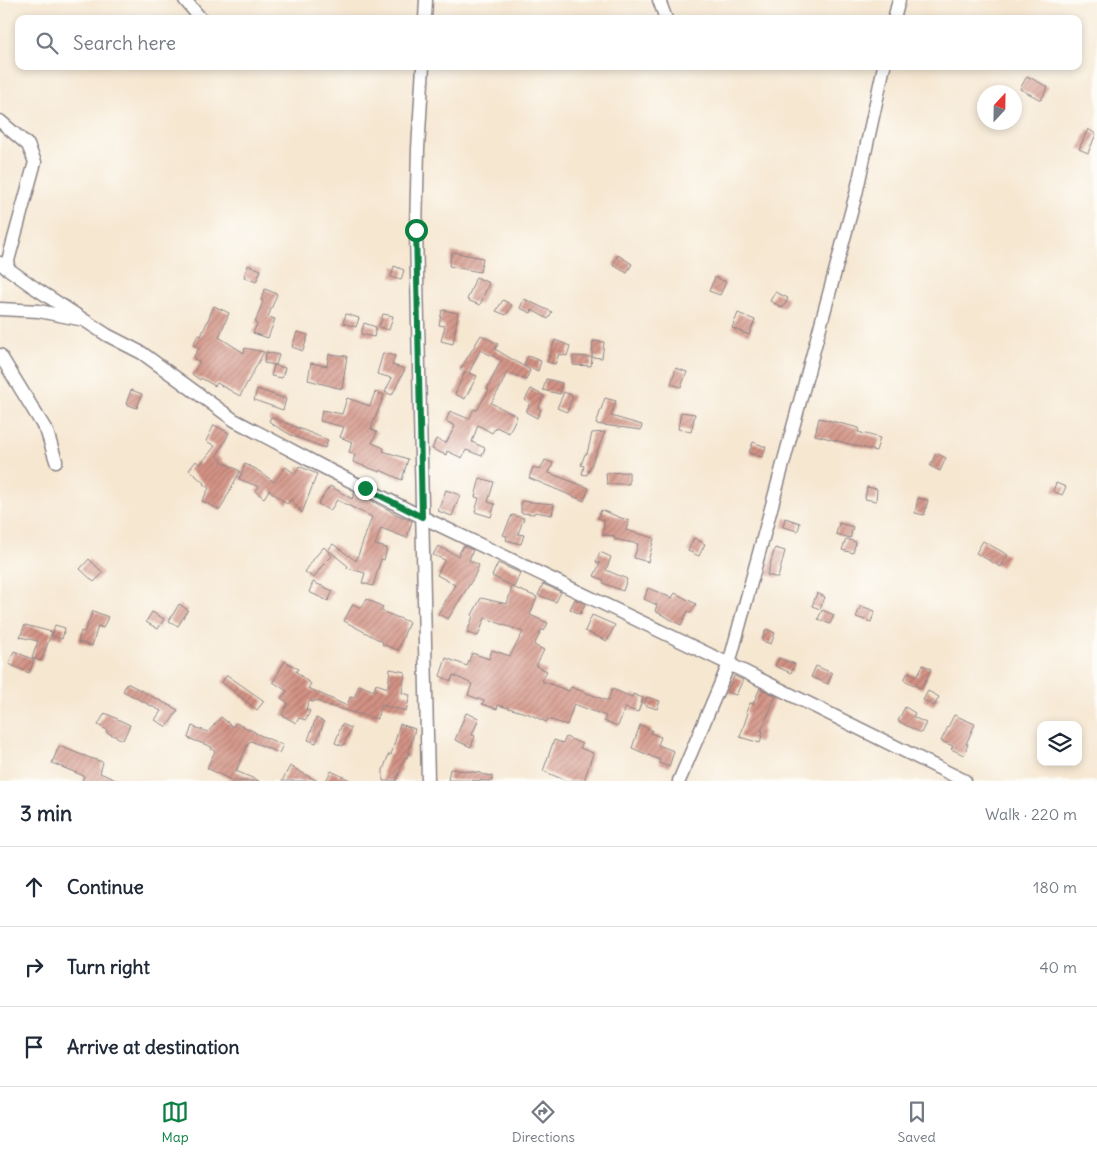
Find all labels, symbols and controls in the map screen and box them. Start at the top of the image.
search box [15,15,1082,70]
icon: search [33,29,61,57]
text: Search here [73,31,176,55]
north arrow [977,85,1022,130]
route start [405,219,428,242]
route end [354,477,377,500]
map controls [1037,721,1082,766]
button: layers [1037,721,1082,766]
text: 3 min [20,800,72,827]
text: Walk · 220 m [985,804,1077,824]
icon: ahead [20,873,48,901]
text: Continue [67,875,144,899]
text: 180 m [1033,877,1077,897]
icon: right [20,953,48,981]
text: Turn right [67,955,150,979]
text: 40 m [1039,957,1077,977]
icon: arrive [20,1033,48,1061]
text: Arrive at destination [67,1035,240,1059]
tab: Map [161,1098,189,1146]
tab: Directions [512,1098,575,1146]
tab: Saved [897,1098,936,1146]

